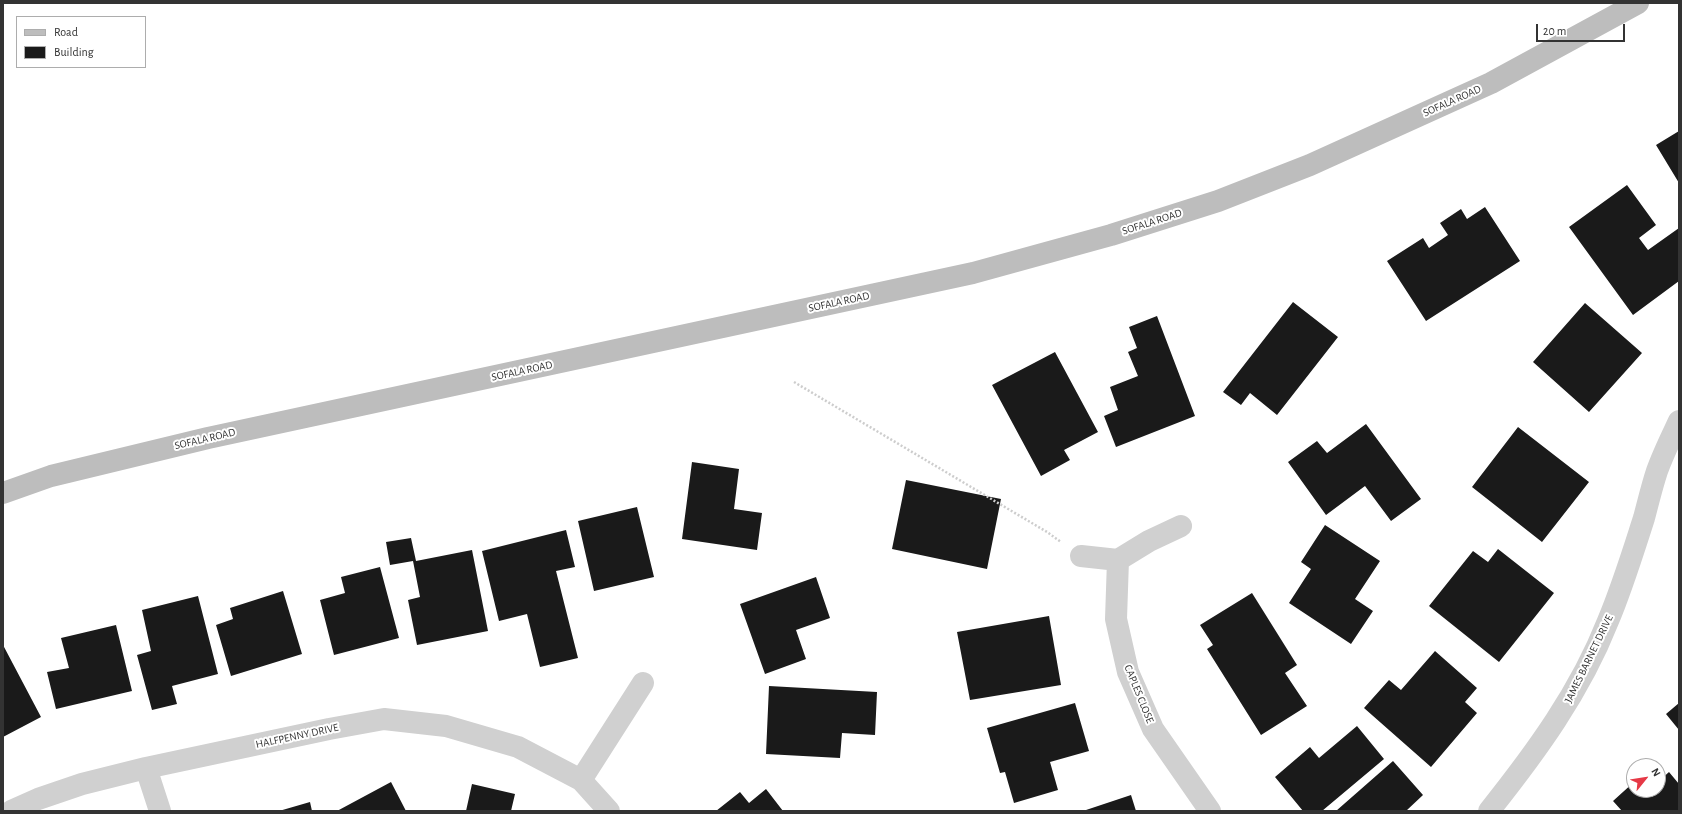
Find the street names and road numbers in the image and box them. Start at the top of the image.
street label: SOFALA ROAD [1421,82,1483,120]
street label: SOFALA ROAD [1120,206,1184,238]
street label: SOFALA ROAD [807,289,871,315]
street label: SOFALA ROAD [490,358,554,384]
street label: SOFALA ROAD [173,426,237,452]
street label: JAMES BARNET DRIVE [1562,613,1616,705]
street label: CAPLES CLOSE [1121,663,1157,725]
street label: HALFPENNY DRIVE [254,721,340,751]

